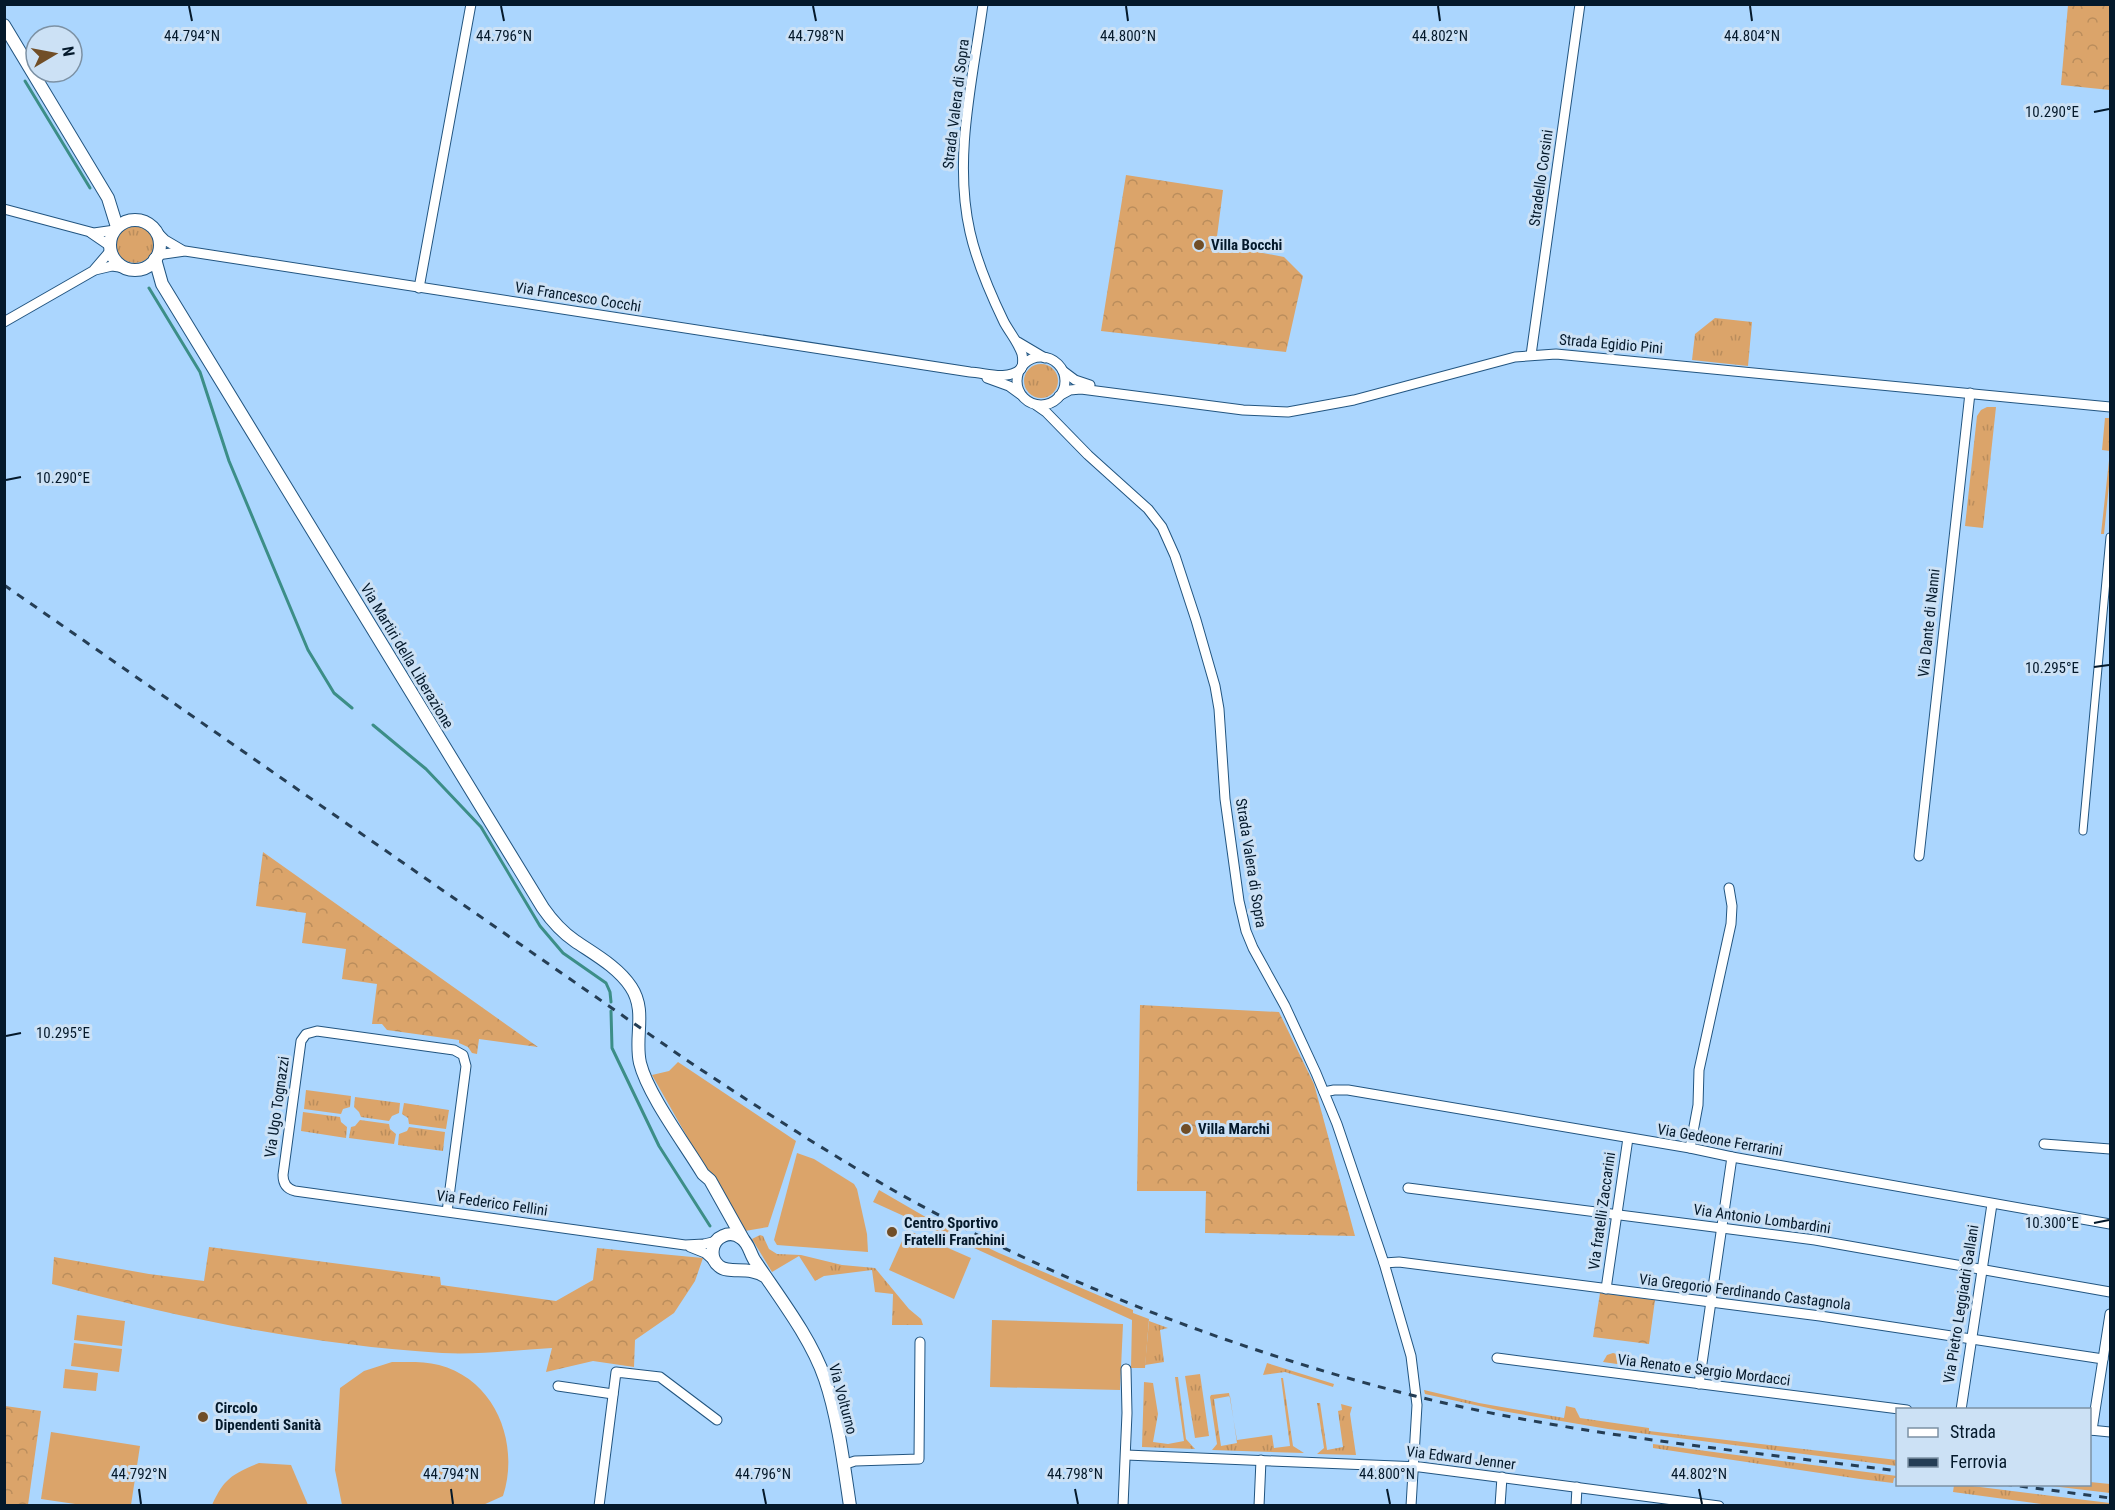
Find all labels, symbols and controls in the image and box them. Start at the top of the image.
north arrow [24,24,84,84]
text: 44.794°N [164,27,220,45]
text: 44.796°N [476,27,532,45]
text: 44.798°N [788,27,844,45]
text: 44.800°N [1100,27,1156,45]
text: 44.802°N [1412,27,1468,45]
text: 44.804°N [1724,27,1780,45]
street label: Strada Valera di Sopra [939,38,973,170]
text: N [58,45,78,58]
text: 10.290°E [2025,103,2079,121]
street label: Stradello Corsini [1525,128,1557,228]
place label: Villa Bocchi [1211,236,1282,254]
marker: Villa Bocchi [1192,238,1206,252]
street label: Via Francesco Cocchi [514,278,642,316]
street label: Strada Egidio Pini [1558,330,1664,358]
text: 10.290°E [36,469,90,487]
street label: Via Dante di Nanni [1914,568,1944,678]
street label: Via Martiri della Liberazione [357,580,457,732]
text: 10.295°E [2025,659,2079,677]
street label: Strada Valera di Sopra [1232,797,1270,929]
text: 10.295°E [36,1024,90,1042]
street label: Via Ugo Tognazzi [261,1055,293,1159]
place label: Villa Marchi [1198,1120,1270,1138]
street label: Via Gedeone Ferrarini [1656,1120,1784,1160]
marker: Villa Marchi [1179,1122,1193,1136]
street label: Via fratelli Zaccarini [1585,1151,1619,1271]
street label: Via Federico Fellini [435,1186,549,1220]
street label: Via Antonio Lombardini [1692,1200,1832,1238]
place label: Centro Sportivo Fratelli Franchini [904,1214,1005,1249]
text: 10.300°E [2025,1214,2079,1232]
street label: Via Pietro Leggiadri Gallani [1940,1223,1982,1385]
marker: Centro Sportivo Fratelli Franchini [885,1225,899,1239]
street label: Via Gregorio Ferdinando Castagnola [1638,1270,1852,1314]
street label: Via Renato e Sergio Mordacci [1617,1350,1791,1390]
street label: Via Volturno [825,1362,861,1436]
place label: Circolo Dipendenti Sanità [215,1399,321,1434]
legend [1896,1408,2091,1486]
marker: Circolo Dipendenti Sanità [196,1410,210,1424]
text: Strada [1950,1421,1996,1442]
street label: Via Edward Jenner [1405,1442,1517,1474]
text: Ferrovia [1950,1451,2007,1472]
text: 44.792°N [111,1465,167,1483]
text: 44.794°N [423,1465,479,1483]
text: 44.796°N [735,1465,791,1483]
text: 44.798°N [1047,1465,1103,1483]
text: 44.800°N [1359,1465,1415,1483]
text: 44.802°N [1671,1465,1727,1483]

